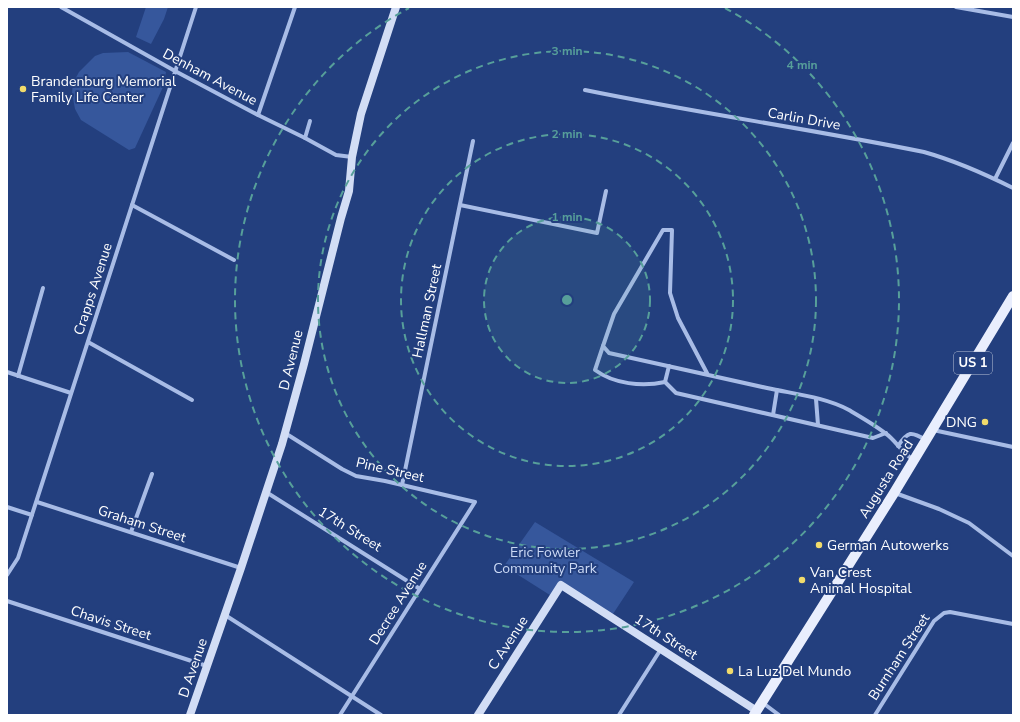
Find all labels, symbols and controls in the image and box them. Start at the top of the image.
text: 3 min [551,43,583,59]
street label: Denham Avenue [159,44,261,110]
text: 4 min [786,57,818,73]
place label: Brandenburg Memorial Family Life Center [31,72,177,107]
marker: Brandenburg Memorial Family Life Center [18,84,28,94]
street label: Carlin Drive [766,103,842,135]
text: 2 min [551,126,583,142]
text: 1 min [551,209,583,225]
street label: Crapps Avenue [69,240,117,338]
street label: Hallman Street [408,262,446,360]
centre of rings [560,293,574,307]
street label: D Avenue [274,328,308,392]
road number: US 1 [954,352,992,374]
place label: DNG [946,413,977,432]
marker: DNG [980,417,990,427]
street label: Augusta Road [854,436,918,522]
street label: Pine Street [354,453,426,487]
street label: Graham Street [95,501,189,547]
street label: 17th Street [315,502,385,556]
place label: German Autowerks [827,536,949,555]
marker: German Autowerks [814,540,824,550]
park label: Eric Fowler Community Park [493,543,598,578]
street label: Decree Avenue [365,558,431,648]
place label: Van Crest Animal Hospital [809,563,912,598]
marker: Van Crest Animal Hospital [797,575,807,585]
street label: Chavis Street [68,601,154,645]
street label: 17th Street [631,610,701,664]
street label: Burnham Street [864,610,934,704]
street label: C Avenue [484,612,532,674]
street label: D Avenue [174,636,212,700]
place label: La Luz Del Mundo [738,662,852,681]
marker: La Luz Del Mundo [725,666,735,676]

